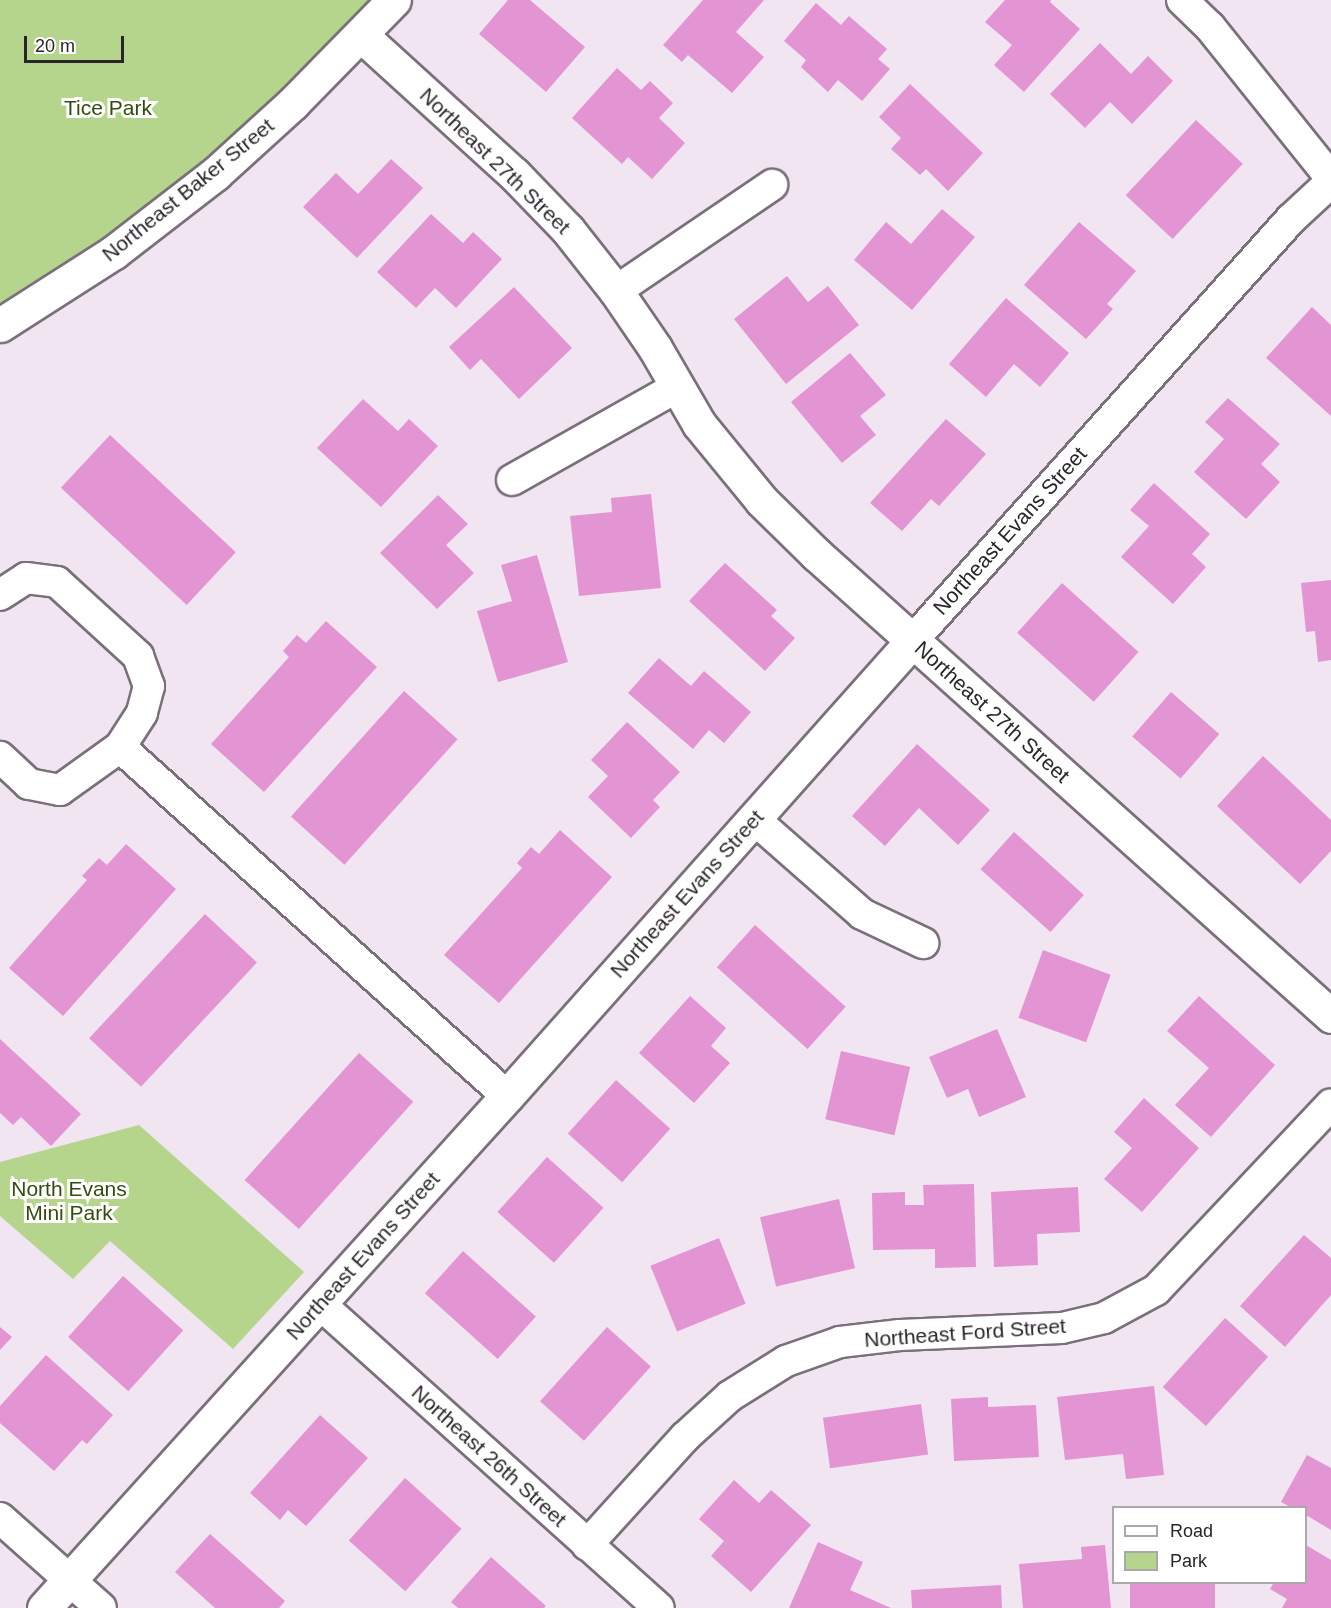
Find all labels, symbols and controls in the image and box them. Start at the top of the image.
scale bar [27,24,128,62]
text: 20 m [35,36,75,56]
street label: Northeast 27th Street [414,83,576,239]
park label: Tice Park [64,95,152,121]
street label: Northeast Baker Street [97,113,279,267]
street label: Northeast Evans Street [928,442,1092,620]
street label: Northeast 27th Street [909,636,1075,788]
street label: Northeast Evans Street [605,805,769,983]
street label: Northeast Evans Street [281,1167,445,1345]
park label: North Evans Mini Park [11,1176,127,1226]
street label: Northeast Ford Street [863,1313,1067,1353]
street label: Northeast 26th Street [406,1380,572,1532]
legend [1112,1506,1307,1584]
text: Road [1170,1521,1213,1541]
text: Park [1170,1551,1207,1571]

